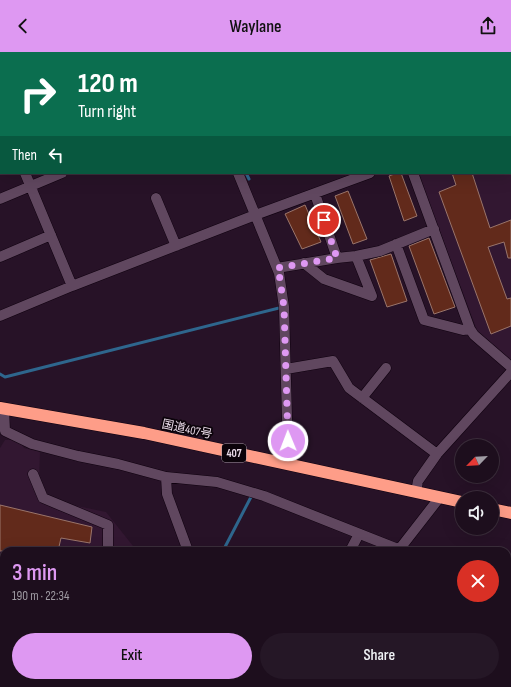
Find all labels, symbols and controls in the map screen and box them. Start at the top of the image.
icon: back [12,15,34,37]
icon: share [477,15,499,37]
text: Waylane [229,16,282,37]
text: 120 m [78,67,138,100]
icon: right [12,68,64,120]
text: Turn right [78,101,136,122]
icon: left [45,144,67,166]
text: Then [12,146,37,165]
pin [307,203,341,237]
icon: arrive [313,209,335,231]
street label: 国道407号 [160,417,213,442]
position arrow [267,420,309,462]
north arrow [455,439,499,483]
map controls [455,439,499,535]
road number: 407 [222,444,246,462]
button: sound [455,491,499,535]
text: 3 min [12,558,57,587]
button: close [457,560,499,602]
text: 190 m · 22:34 [12,588,69,604]
button: Exit [12,633,252,679]
button: Share [260,633,499,679]

